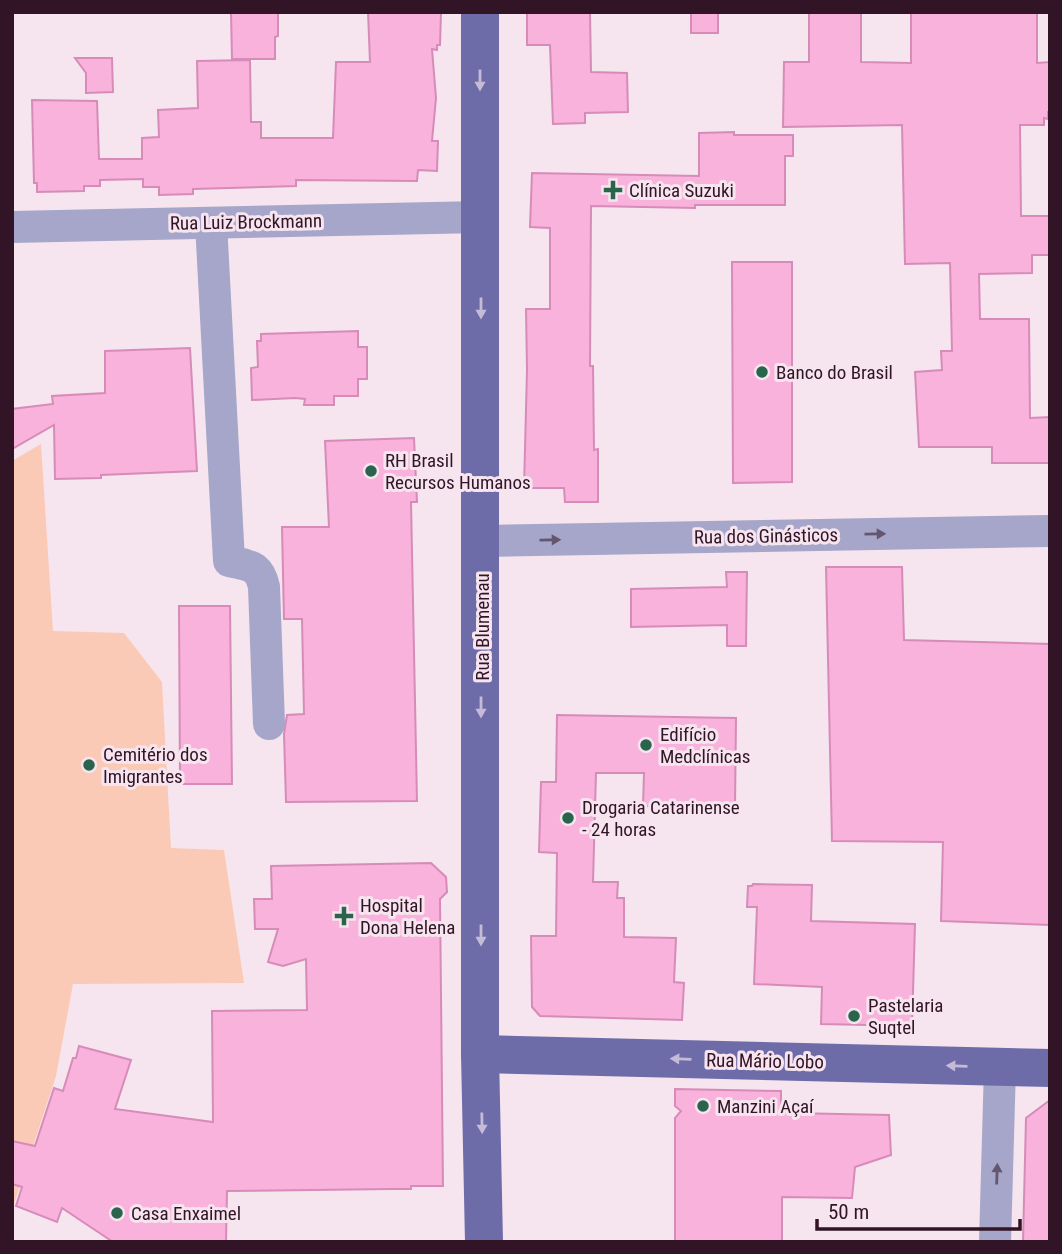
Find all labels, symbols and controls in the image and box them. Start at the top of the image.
one-way arrow [474,70,486,92]
place label: Clínica Suzuki [629,179,734,202]
marker: Clínica Suzuki [603,180,623,200]
street label: Rua Luiz Brockmann [170,209,322,235]
one-way arrow [475,297,487,319]
place label: Banco do Brasil [776,361,893,384]
marker: Banco do Brasil [754,364,770,380]
place label: RH Brasil Recursos Humanos [385,449,531,494]
marker: RH Brasil Recursos Humanos [363,463,379,479]
street label: Rua dos Ginásticos [694,523,838,549]
one-way arrow [865,528,887,540]
one-way arrow [539,534,561,546]
street label: Rua Blumenau [471,573,494,681]
one-way arrow [475,697,487,719]
place label: Edifício Medclínicas [660,723,750,768]
marker: Edifício Medclínicas [638,737,654,753]
place label: Cemitério dos Imigrantes [103,743,208,788]
marker: Cemitério dos Imigrantes [81,757,97,773]
place label: Drogaria Catarinense - 24 horas [582,796,740,841]
marker: Drogaria Catarinense - 24 horas [560,810,576,826]
place label: Hospital Dona Helena [360,894,455,939]
marker: Hospital Dona Helena [334,906,354,926]
one-way arrow [475,924,487,946]
place label: Pastelaria Suqtel [868,994,943,1039]
marker: Pastelaria Suqtel [846,1008,862,1024]
street label: Rua Mário Lobo [706,1048,824,1074]
one-way arrow [669,1053,691,1064]
one-way arrow [946,1060,968,1071]
place label: Manzini Açaí [717,1095,815,1118]
marker: Manzini Açaí [695,1098,711,1114]
one-way arrow [476,1112,487,1134]
one-way arrow [991,1162,1003,1184]
scale bar [817,1188,1020,1232]
text: 50 m [828,1200,869,1224]
place label: Casa Enxaimel [131,1202,241,1225]
marker: Casa Enxaimel [109,1205,125,1221]

